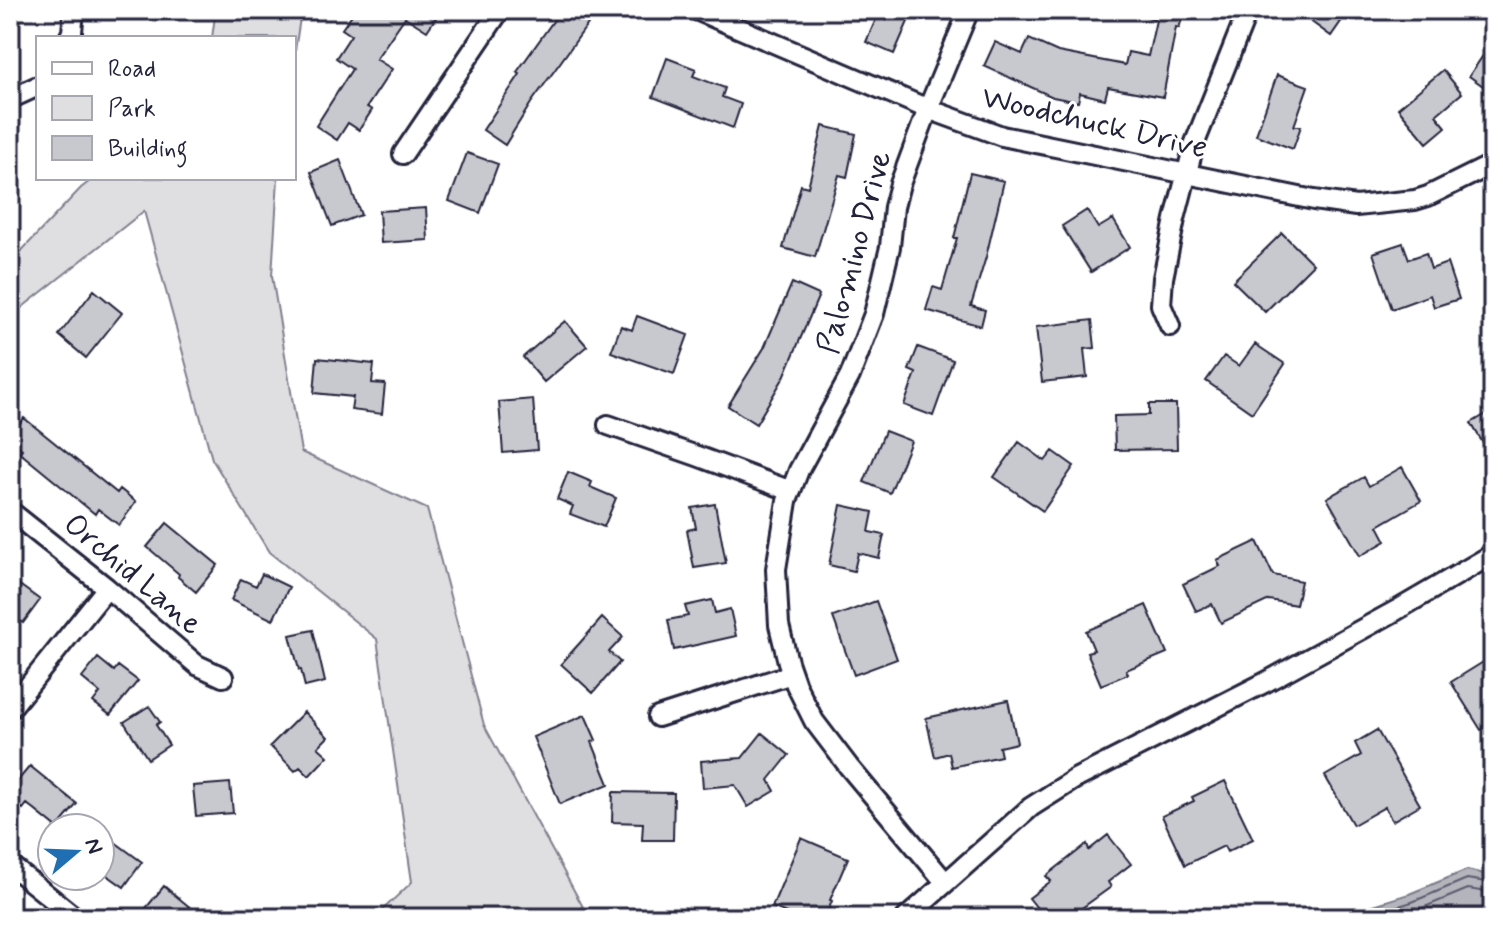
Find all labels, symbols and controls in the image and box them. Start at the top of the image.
legend [36,36,296,180]
text: Road [108,54,156,85]
street label: Woodchuck Drive [978,77,1212,169]
text: Park [108,94,156,125]
text: Building [108,134,188,168]
street label: Palomino Drive [808,146,902,359]
street label: Orchid Lane [54,504,211,645]
north arrow [36,812,116,892]
text: N [77,835,109,858]

